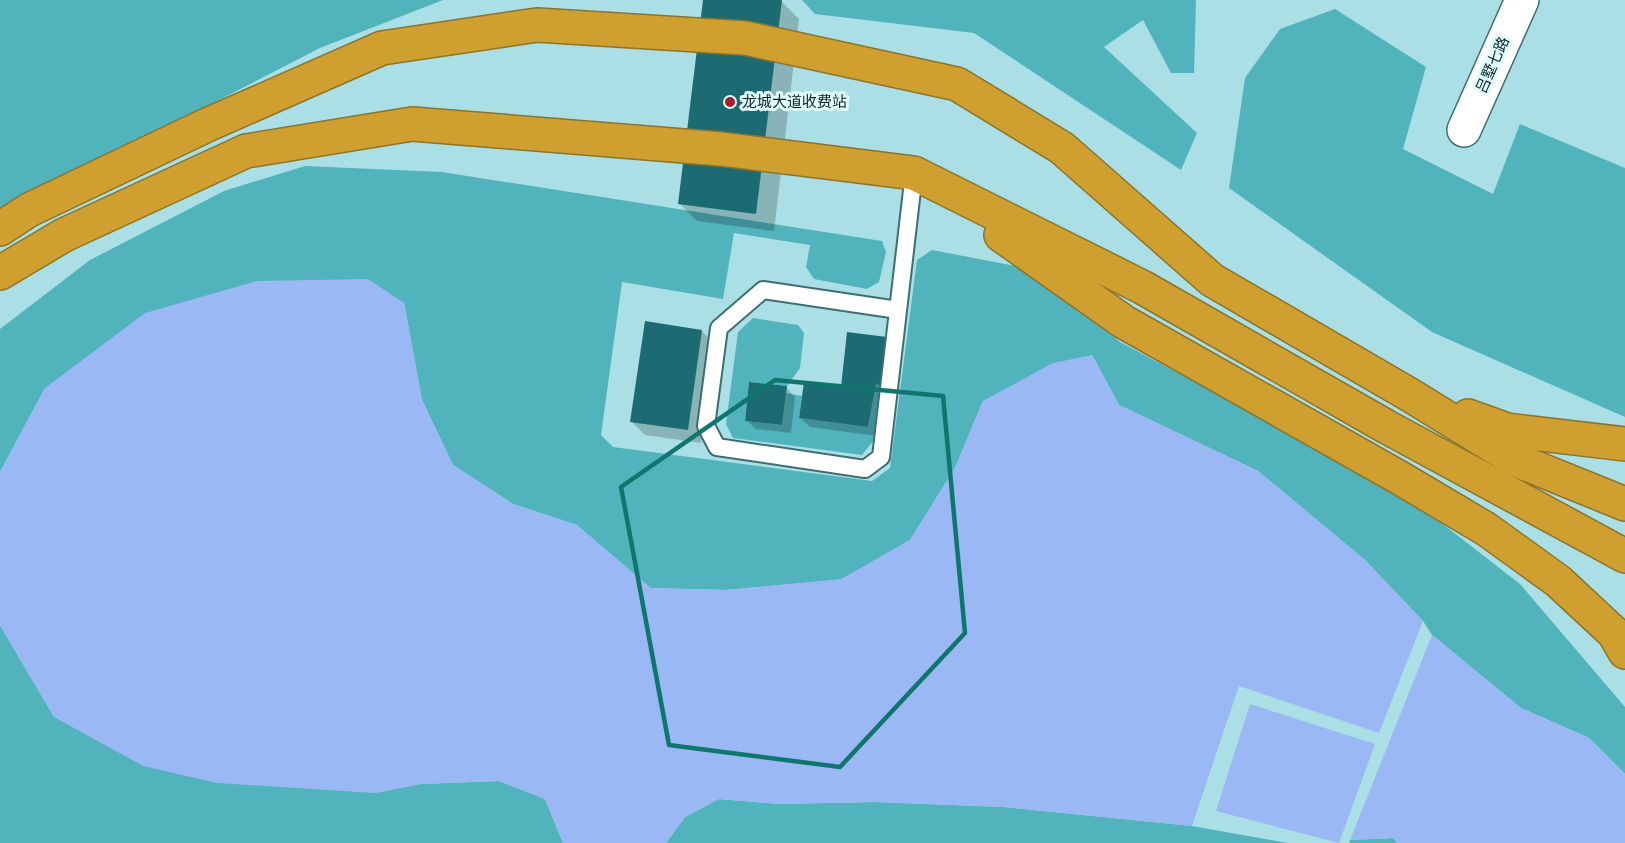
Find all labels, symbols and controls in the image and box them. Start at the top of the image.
street label: 吕墅七路 [1471,33,1515,97]
place label: 龙城大道收费站 [742,92,847,113]
marker: 龙城大道收费站 [723,95,737,109]

